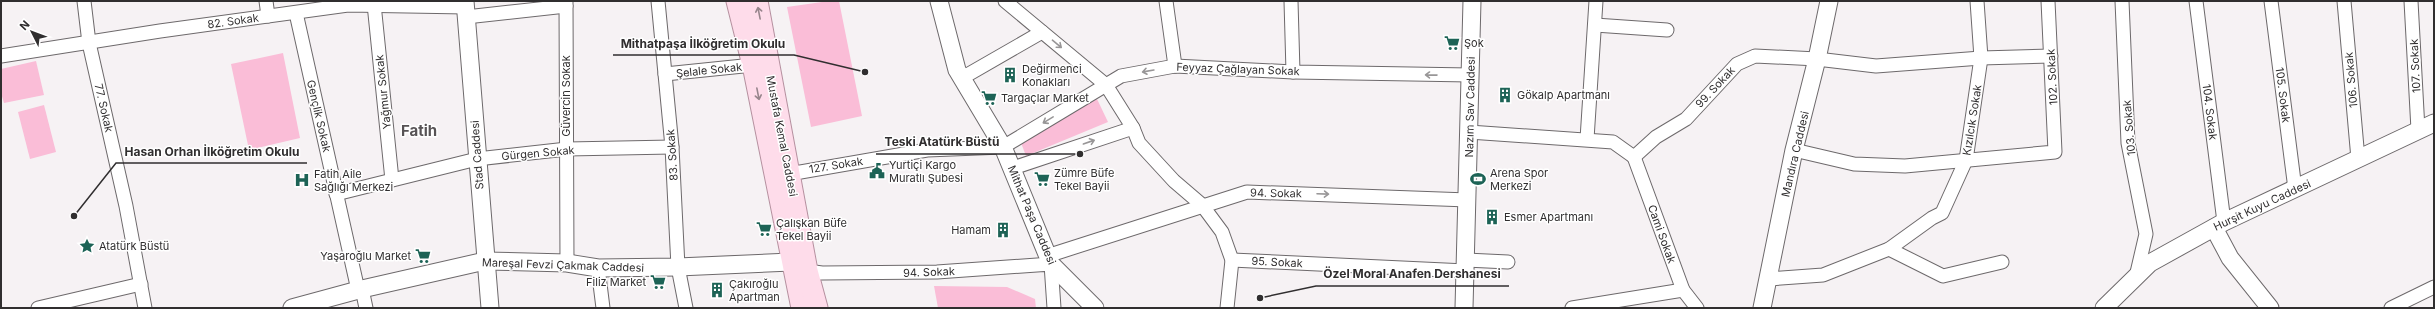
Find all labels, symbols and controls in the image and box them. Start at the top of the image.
one-way arrow [755,7,763,20]
street label: 82. Sokak [206,10,260,32]
north arrow [12,12,52,52]
text: N [17,18,33,33]
callout: Mithatpaşa İlköğretim Okulu [613,31,794,55]
supermarket icon: Şok [1443,34,1461,52]
text: Mithatpaşa İlköğretim Okulu [621,36,785,51]
place label: Şok [1464,36,1484,50]
street label: 107. Sokak [2407,39,2423,93]
one-way arrow [1051,40,1062,49]
street label: 102. Sokak [2044,49,2060,105]
street label: 106. Sokak [2342,51,2360,109]
street label: Yağmur Sokak [372,54,394,130]
street label: Güvercin Sokak [559,55,573,137]
street label: Nazım Sav Caddesi [1462,56,1478,158]
street label: Şelale Sokak [675,60,743,80]
street label: Feyyaz Çağlayan Sokak [1176,60,1300,78]
place label: Değirmenci Konakları [1022,62,1082,89]
street label: 99. Sokak [1692,63,1738,111]
building icon: Değirmenci Konakları [1001,66,1019,84]
street label: 105. Sokak [2273,66,2293,124]
one-way arrow [1142,67,1155,75]
one-way arrow [1425,71,1438,79]
street label: Mustafa Kemal Caddesi [763,74,801,198]
street label: Gençlik Sokak [304,78,334,154]
street label: 77. Sokak [92,82,116,134]
street label: 104. Sokak [2200,83,2220,141]
street label: Kızılcık Sokak [1959,84,1985,156]
building icon: Gökalp Apartmanı [1496,86,1514,104]
one-way arrow [754,87,762,100]
place label: Gökalp Apartmanı [1517,88,1610,102]
supermarket icon: Targaçlar Market [980,89,998,107]
place label: Targaçlar Market [1001,91,1089,105]
street label: 103. Sokak [2120,99,2138,157]
street label: Mandıra Caddesi [1778,110,1812,198]
one-way arrow [1042,116,1054,124]
street label: Stad Caddesi [468,120,486,190]
district label: Fatih [401,121,437,140]
street label: 83. Sokak [663,129,681,181]
callout: Teski Atatürk Büstü [876,130,1007,154]
text: Teski Atatürk Büstü [885,134,999,149]
one-way arrow [1083,138,1096,145]
callout: Hasan Orhan İlköğretim Okulu [116,139,307,163]
street label: Gürgen Sokak [501,143,575,163]
text: Hasan Orhan İlköğretim Okulu [125,144,299,159]
street label: 127. Sokak [808,154,864,176]
place label: Yurtiçi Kargo Muratlı Şubesi [889,158,963,185]
public building icon: Yurtiçi Kargo Muratlı Şubesi [868,162,886,180]
street label: Mithat Paşa Caddesi [1005,163,1059,267]
place label: Zümre Büfe Tekel Bayii [1054,166,1114,193]
place label: Arena Spor Merkezi [1490,166,1548,193]
place label: Fatih Aile Sağlığı Merkezi [314,167,393,194]
supermarket icon: Zümre Büfe Tekel Bayii [1033,170,1051,188]
sports icon: Arena Spor Merkezi [1469,170,1487,188]
hospital icon: Fatih Aile Sağlığı Merkezi [293,171,311,189]
street label: Hurşit Kuyu Caddesi [2211,176,2313,234]
street label: 94. Sokak [1250,186,1302,200]
one-way arrow [1316,190,1329,198]
street label: Cami Sokak [1645,203,1679,265]
building icon: Esmer Apartmanı [1483,208,1501,226]
place label: Esmer Apartmanı [1504,210,1593,224]
place label: Çalışkan Büfe Tekel Bayii [776,216,847,243]
supermarket icon: Çalışkan Büfe Tekel Bayii [755,220,773,238]
building icon: Hamam [994,221,1012,239]
place label: Hamam [951,223,991,237]
place icon: Atatürk Büstü [78,237,96,255]
place label: Atatürk Büstü [99,239,169,253]
supermarket icon: Yaşaroğlu Market [414,247,432,265]
place label: Yaşaroğlu Market [320,249,411,263]
street label: 95. Sokak [1251,254,1303,270]
street label: Mareşal Fevzi Çakmak Caddesi [482,255,644,275]
callout: Özel Moral Anafen Dershanesi [1316,262,1509,286]
street label: 94. Sokak [903,264,955,280]
text: Özel Moral Anafen Dershanesi [1323,266,1501,281]
supermarket icon: Filiz Market [649,273,667,291]
place label: Filiz Market [586,275,646,289]
place label: Çakıroğlu Apartman [729,277,780,304]
building icon: Çakıroğlu Apartman [708,281,726,299]

